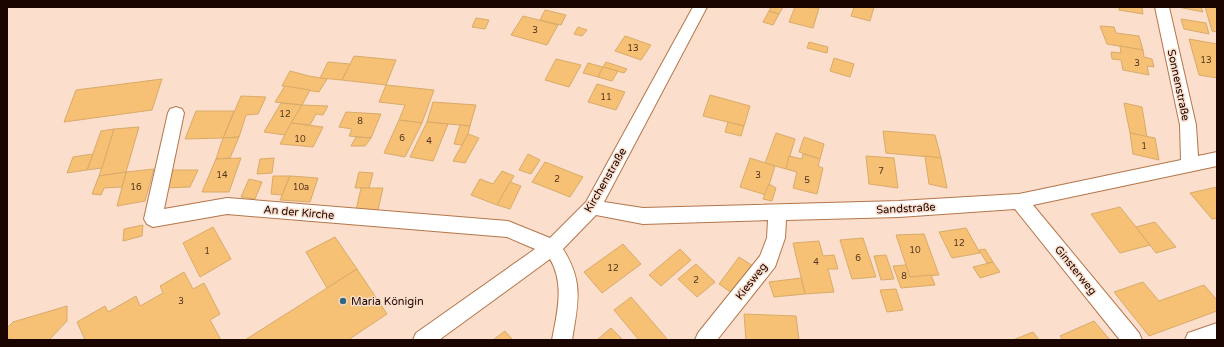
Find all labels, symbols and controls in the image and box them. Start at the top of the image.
house number: 3 [532,25,538,36]
house number: 13 [627,43,639,54]
street label: Sonnenstraße [1165,48,1192,122]
house number: 13 [1200,55,1212,66]
house number: 3 [1134,58,1140,69]
house number: 11 [600,92,612,103]
house number: 12 [279,109,291,120]
house number: 8 [357,116,363,127]
house number: 6 [399,133,405,144]
house number: 10 [294,134,306,145]
house number: 4 [426,136,432,147]
house number: 1 [1141,141,1147,152]
street label: Kirchenstraße [582,146,629,215]
house number: 7 [878,166,884,177]
house number: 14 [216,170,228,181]
house number: 3 [755,170,761,181]
house number: 2 [554,174,560,185]
house number: 5 [804,175,810,186]
house number: 16 [130,182,142,193]
house number: 10a [293,182,309,193]
street label: Sandstraße [876,200,936,217]
street label: An der Kirche [263,203,335,222]
house number: 12 [953,238,965,249]
street label: Ginsterweg [1052,243,1099,298]
house number: 10 [909,245,921,256]
house number: 1 [204,246,210,257]
house number: 6 [855,253,861,264]
house number: 4 [813,257,819,268]
street label: Kiesweg [733,260,770,302]
house number: 12 [607,263,619,274]
house number: 8 [901,271,907,282]
house number: 2 [693,275,699,286]
place label: Maria Königin [351,295,424,308]
house number: 3 [178,296,184,307]
marker: Maria Königin [338,296,348,306]

